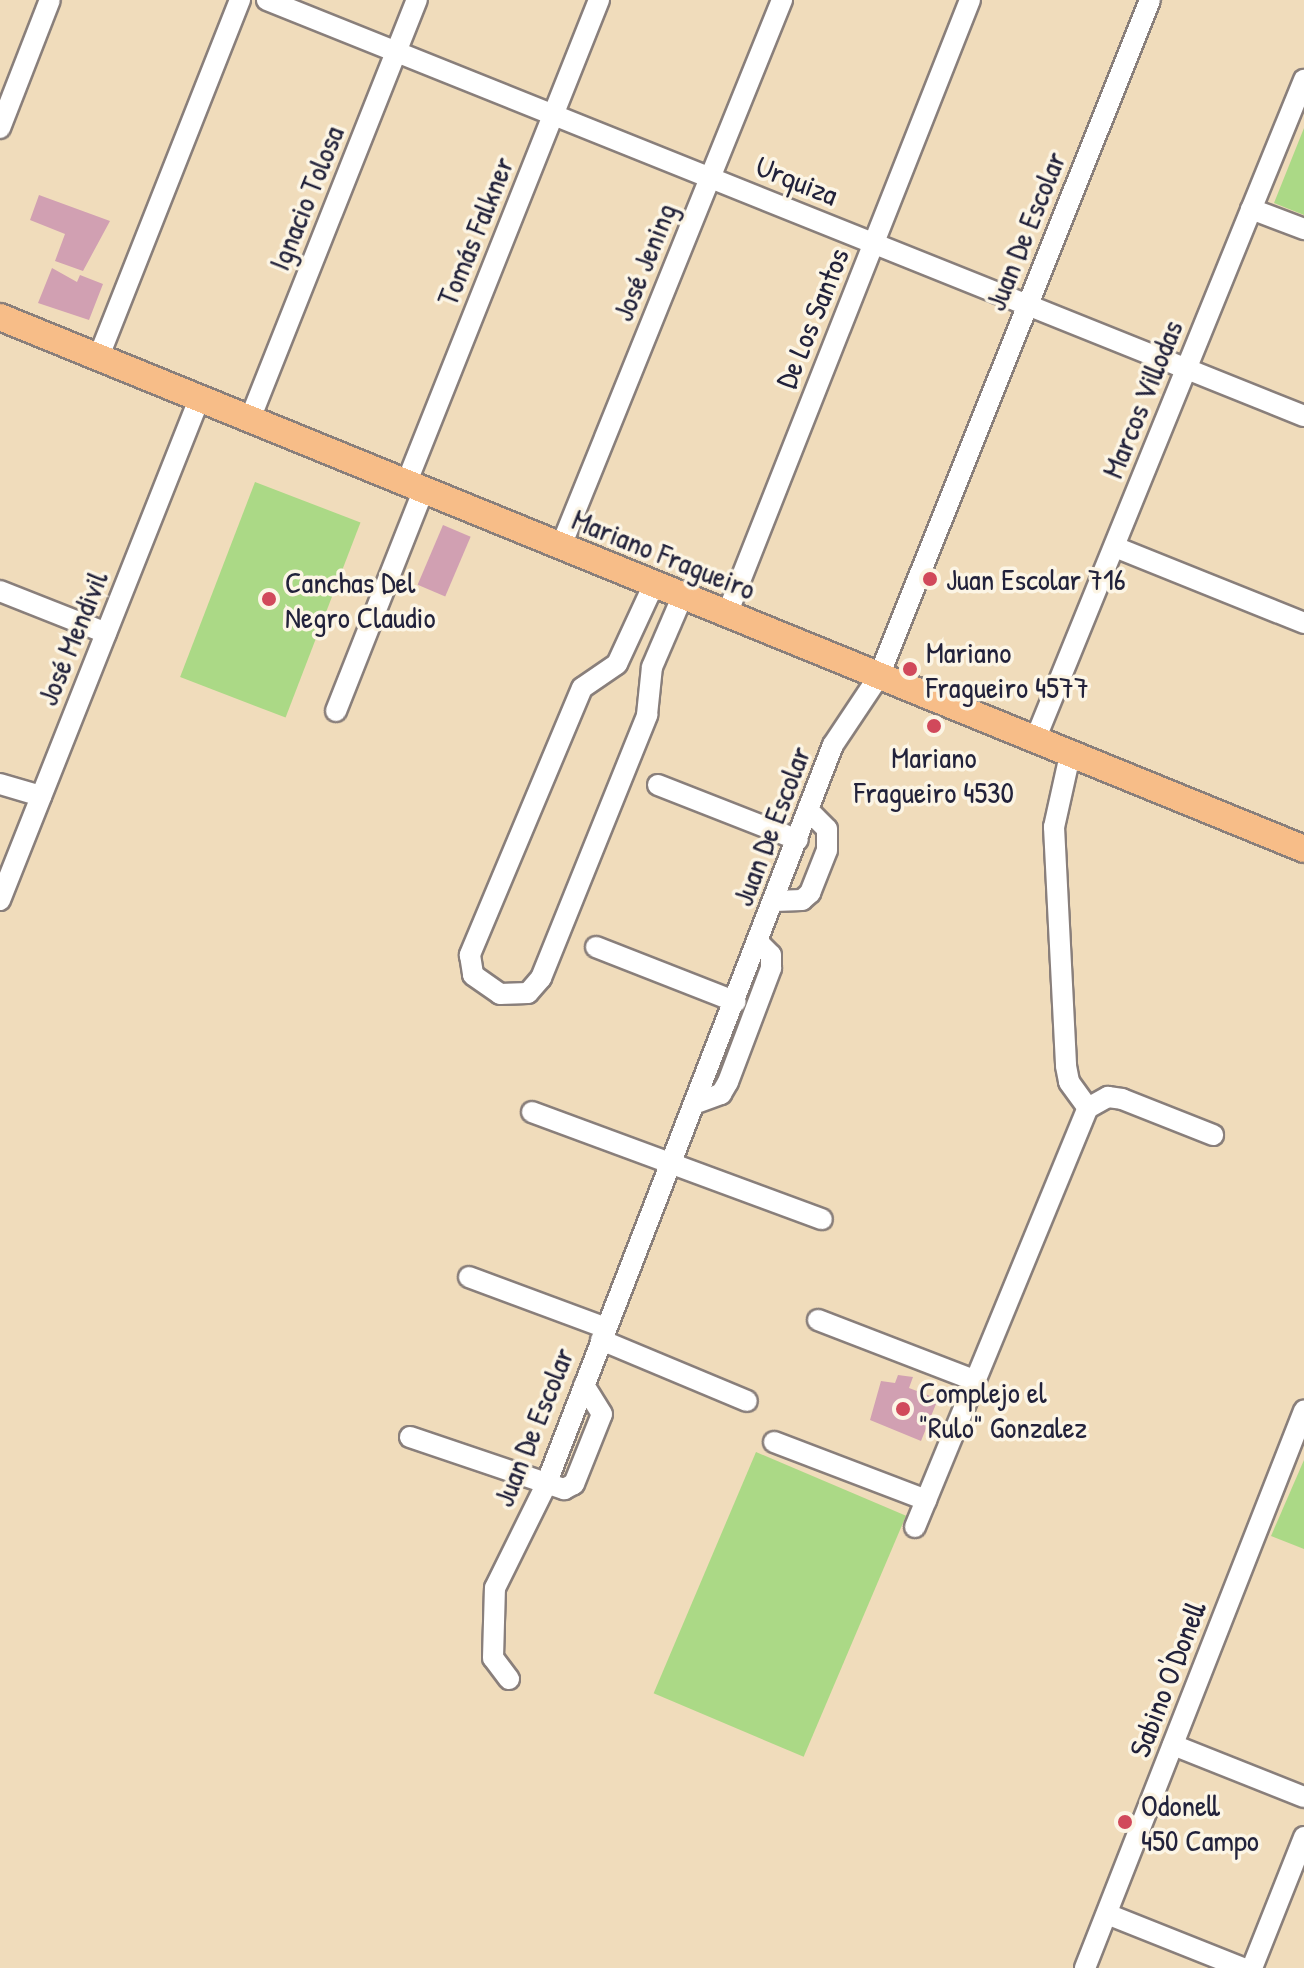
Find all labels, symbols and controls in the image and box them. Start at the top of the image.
street label: Ignacio Tolosa [261,121,351,275]
street label: Juan De Escolar [977,146,1073,316]
street label: Urquiza [751,147,843,213]
street label: Tomás Falkner [429,151,521,311]
street label: José Jening [604,198,684,326]
street label: De Los Santos [768,243,856,393]
street label: Marcos Villodas [1094,315,1190,483]
street label: Mariano Fragueiro [567,501,761,607]
place label: Juan Escolar 716 [946,561,1126,597]
place label: Canchas Del Negro Claudio [285,564,435,634]
street label: José Mendivil [29,565,115,711]
marker: Juan Escolar 716 [921,570,939,588]
marker: Canchas Del Negro Claudio [260,590,278,608]
place label: Mariano Fragueiro 4577 [926,634,1089,704]
marker: Mariano Fragueiro 4577 [901,660,919,678]
marker: Mariano Fragueiro 4530 [925,717,943,735]
place label: Mariano Fragueiro 4530 [854,739,1014,810]
street label: Juan De Escolar [724,741,818,911]
street label: Juan De Escolar [485,1342,581,1512]
place label: Complejo el "Rulo" Gonzalez [919,1374,1087,1444]
marker: Complejo el "Rulo" Gonzalez [894,1400,912,1418]
street label: Sabino O'Donell [1121,1596,1213,1762]
place label: Odonell 450 Campo [1141,1787,1259,1858]
marker: Odonell 450 Campo [1116,1813,1134,1831]

